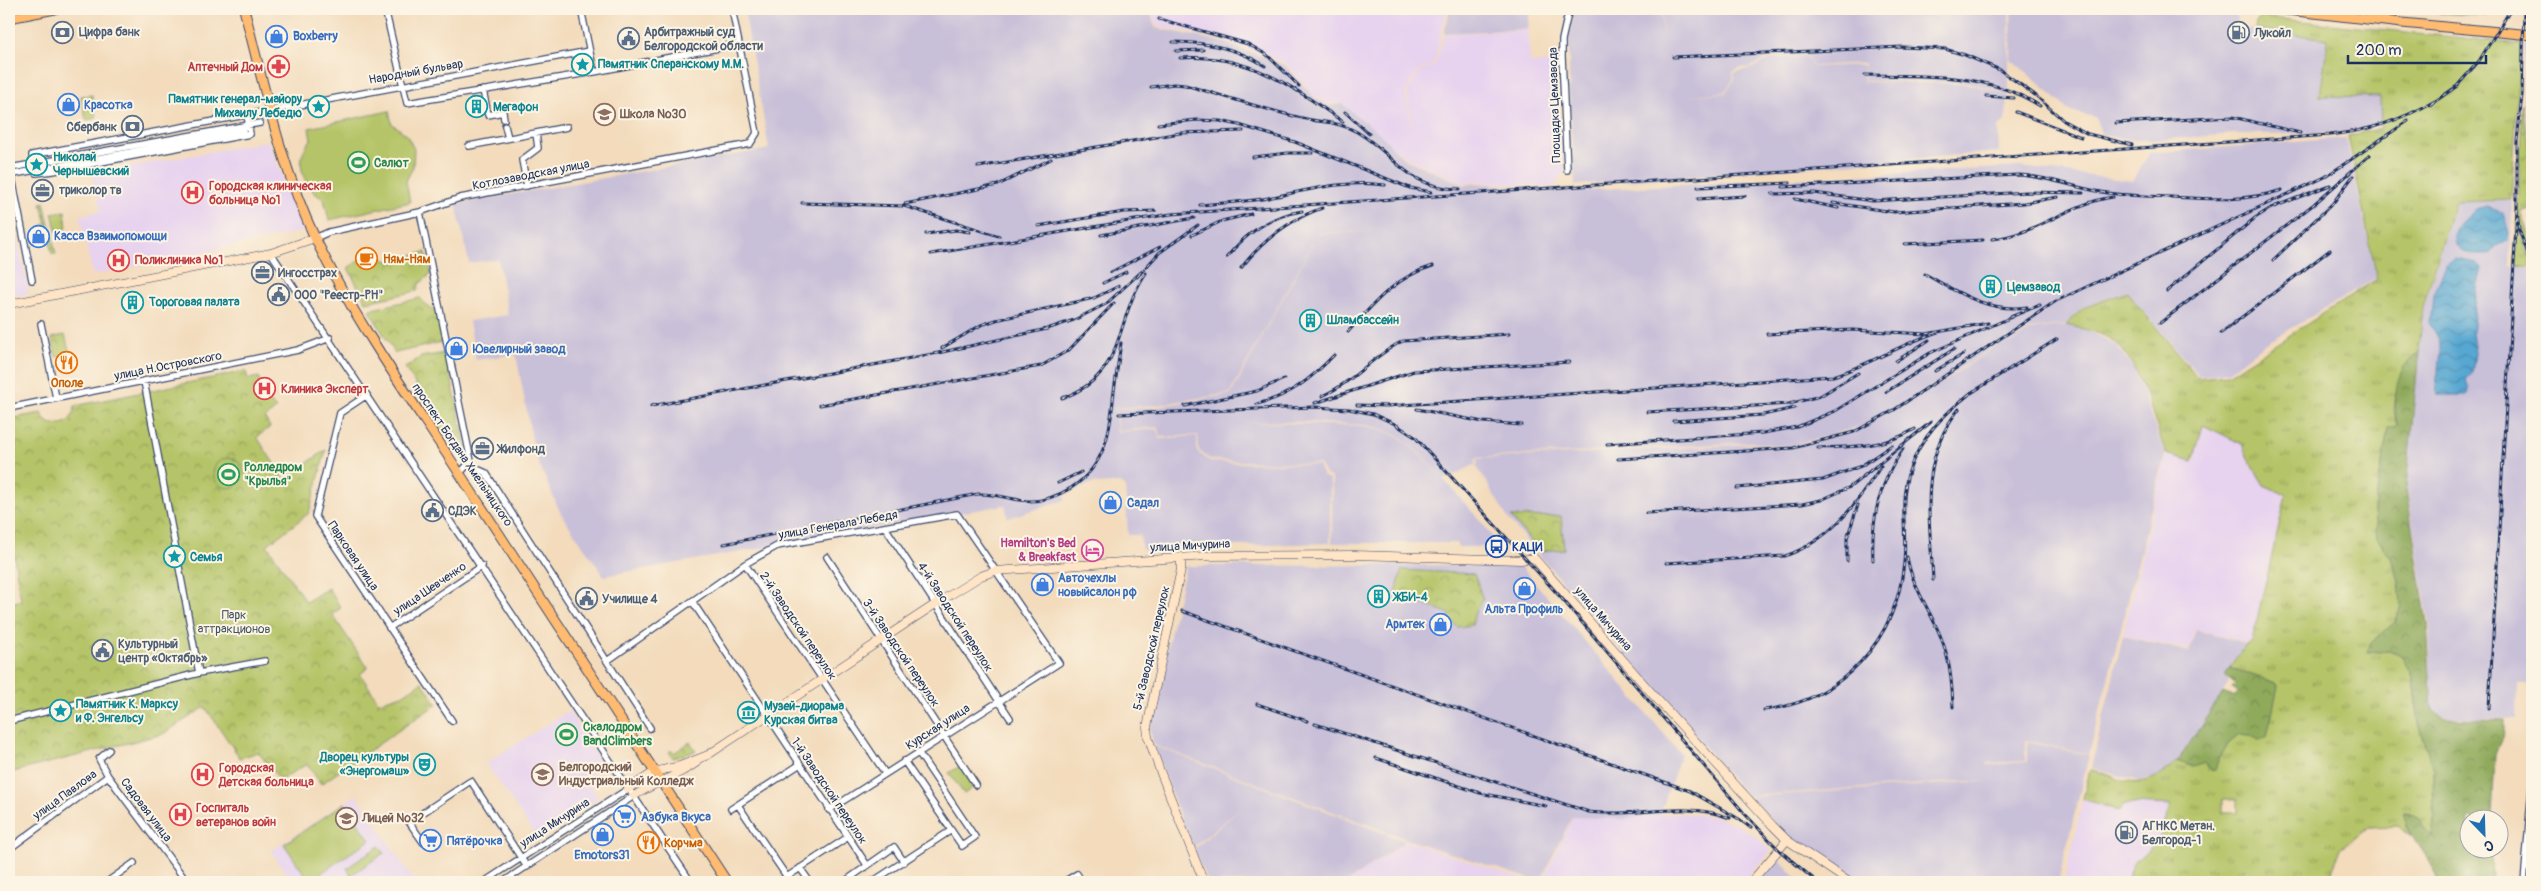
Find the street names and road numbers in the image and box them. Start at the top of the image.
street label: Площадка Цемзавода [1545,47,1565,163]
street label: Народный бульвар [368,56,465,88]
street label: Котлозаводская улица [471,156,591,194]
street label: улица Н.Островского [112,348,224,384]
street label: проспект Богдана Хмельницкого [408,381,516,530]
street label: улица Генерала Лебедя [776,507,899,543]
street label: Парковая улица [324,518,382,594]
street label: улица Мичурина [1149,536,1231,556]
street label: улица Шевченко [390,559,470,619]
street label: 4-й Заводской переулок [914,559,996,675]
street label: 2-й Заводской переулок [756,569,840,683]
street label: улица Мичурина [1570,583,1635,655]
street label: 5-й Заводской переулок [1130,584,1174,712]
street label: 3-й Заводской переулок [859,596,943,710]
street label: Курская улица [903,700,973,753]
street label: 1-й Заводской переулок [788,735,870,847]
street label: улица Павлова [29,767,100,824]
street label: Садовая улица [117,775,175,845]
street label: улица Мичурина [516,795,593,852]

